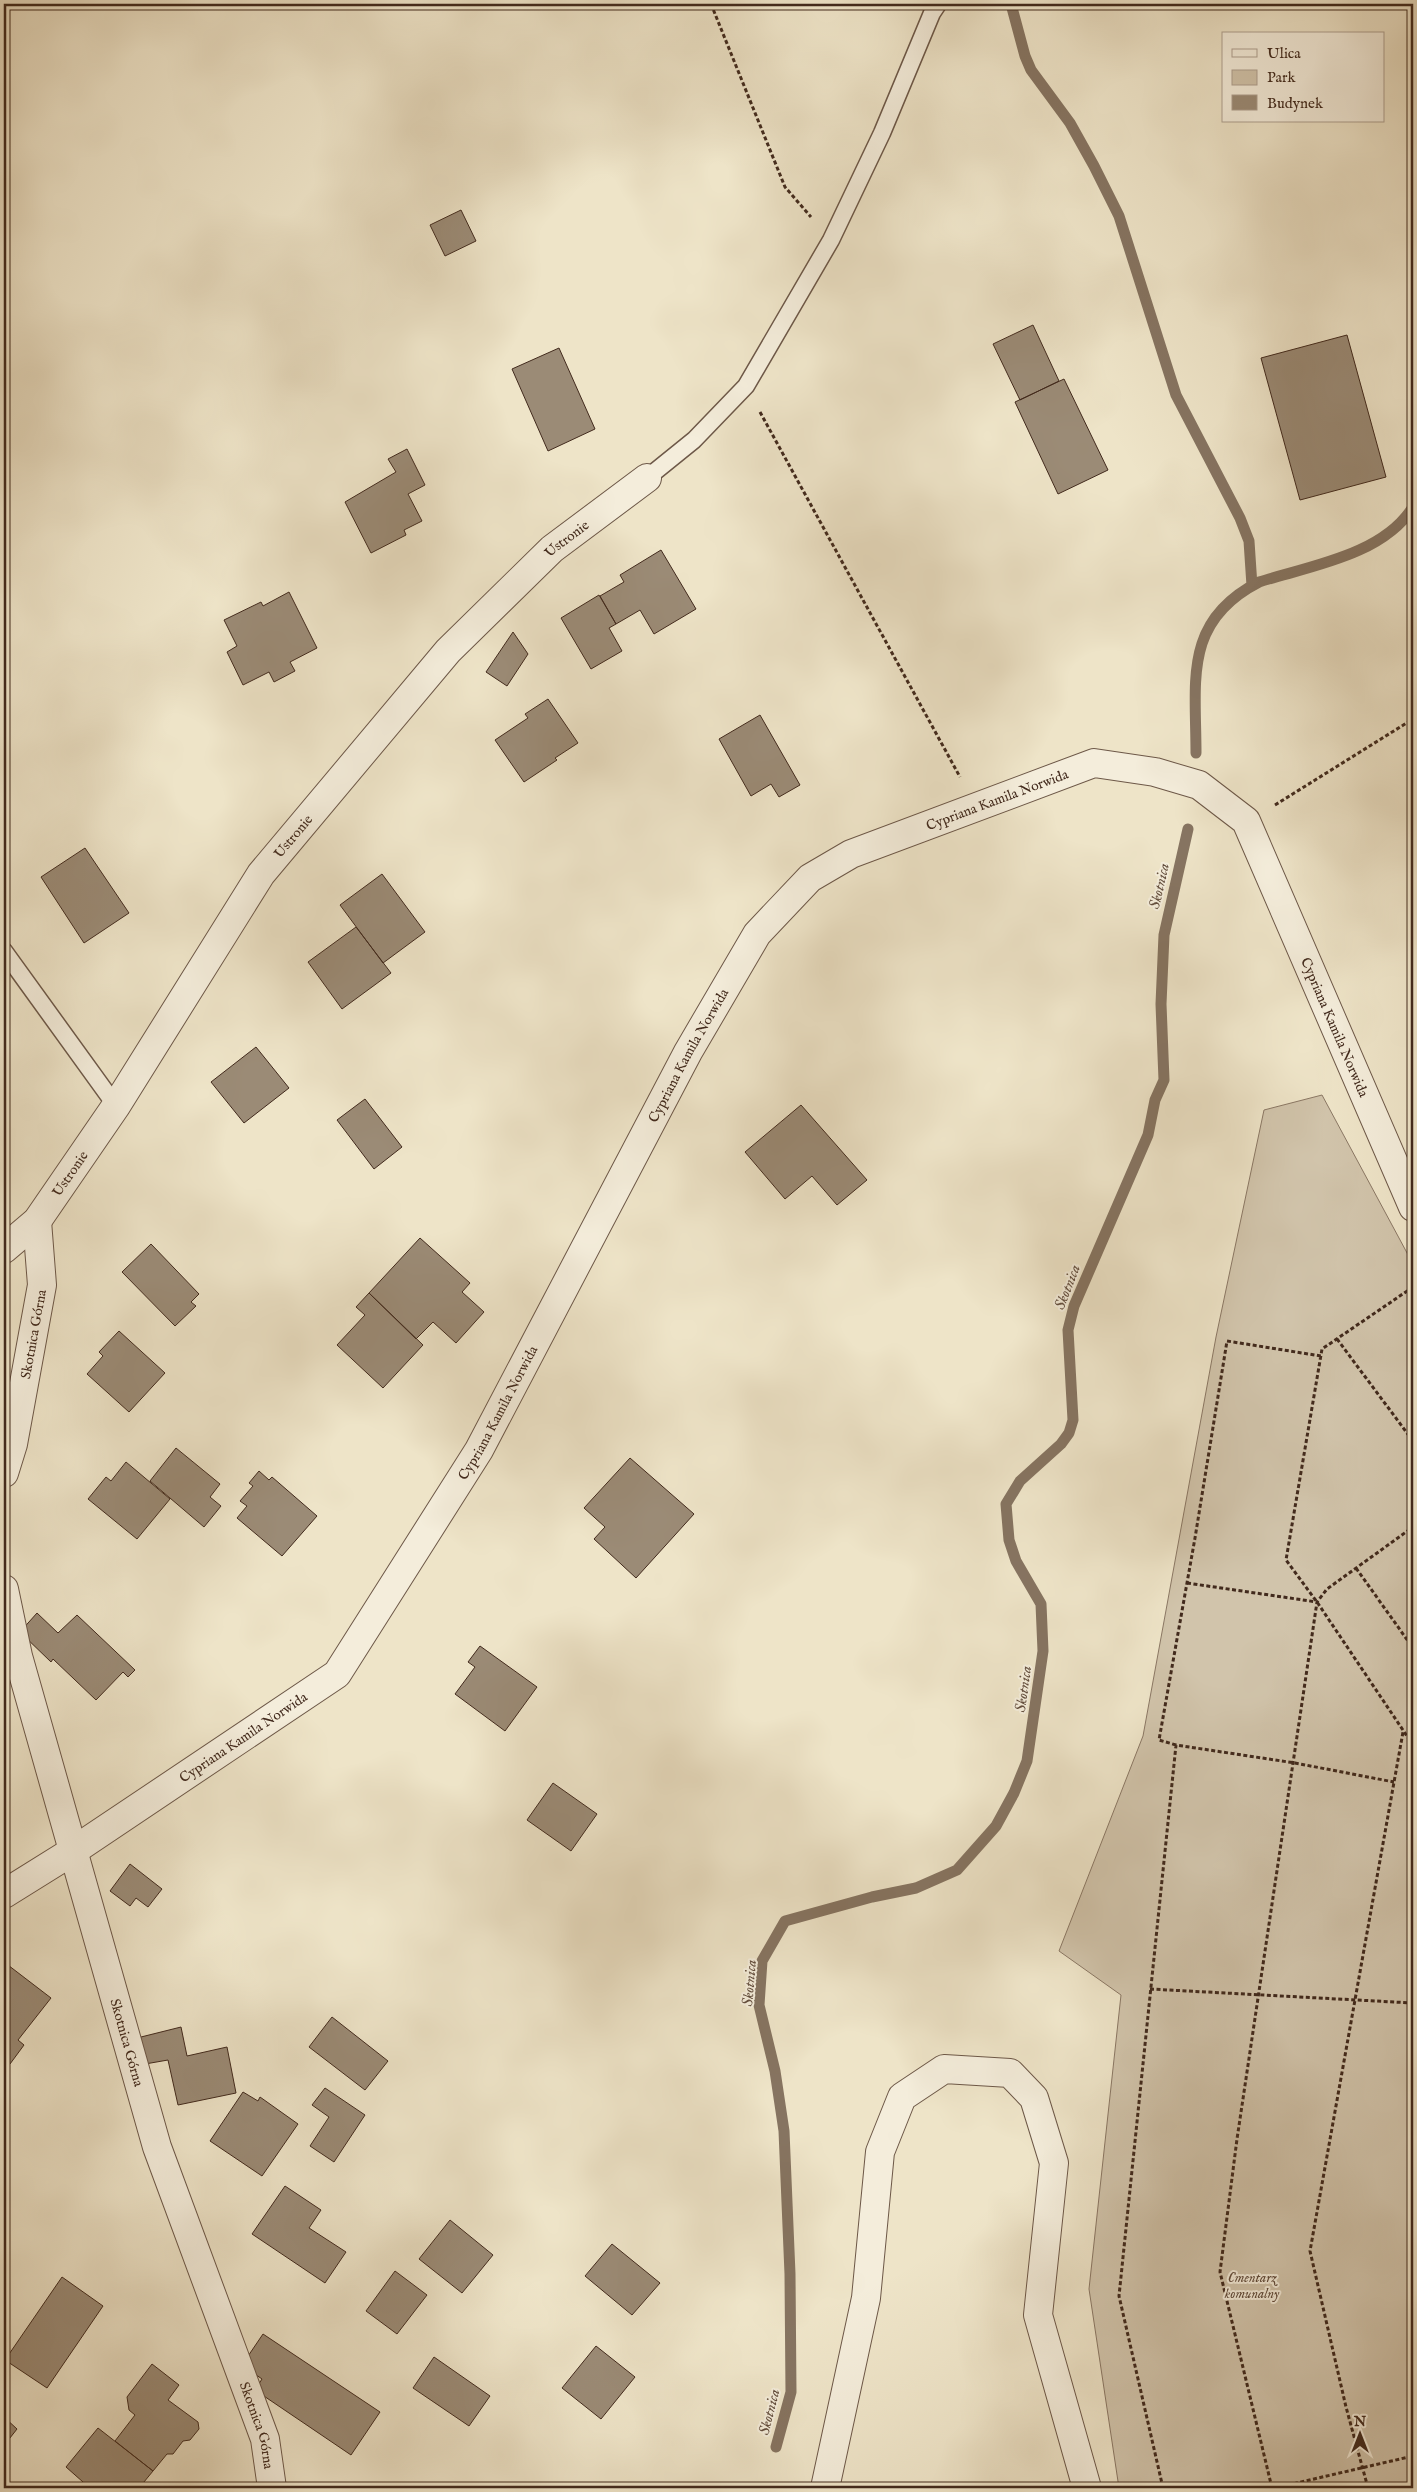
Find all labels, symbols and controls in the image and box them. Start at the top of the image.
legend [1222,32,1384,122]
text: Ulica [1267,44,1301,63]
text: Park [1267,68,1297,87]
text: Budynek [1267,94,1324,113]
street label: Ustronie [541,516,593,562]
street label: Cypriana Kamila Norwida [924,765,1072,835]
street label: Ustronie [270,811,317,862]
water label: Skotnica [1145,861,1174,911]
street label: Cypriana Kamila Norwida [1296,955,1373,1101]
street label: Cypriana Kamila Norwida [645,985,734,1126]
street label: Ustronie [49,1147,93,1200]
water label: Skotnica [1050,1262,1085,1312]
street label: Skotnica Górna [17,1287,51,1381]
street label: Cypriana Kamila Norwida [454,1342,543,1484]
water label: Skotnica [1011,1664,1036,1713]
street label: Cypriana Kamila Norwida [176,1688,312,1787]
water label: Skotnica [738,1959,761,2007]
street label: Skotnica Górna [105,1997,148,2090]
park label: Cmentarz komunalny [1224,2269,1280,2303]
street label: Skotnica Górna [235,2380,277,2471]
water label: Skotnica [755,2387,784,2437]
north arrow [1334,2410,1384,2460]
text: N [1353,2413,1366,2431]

